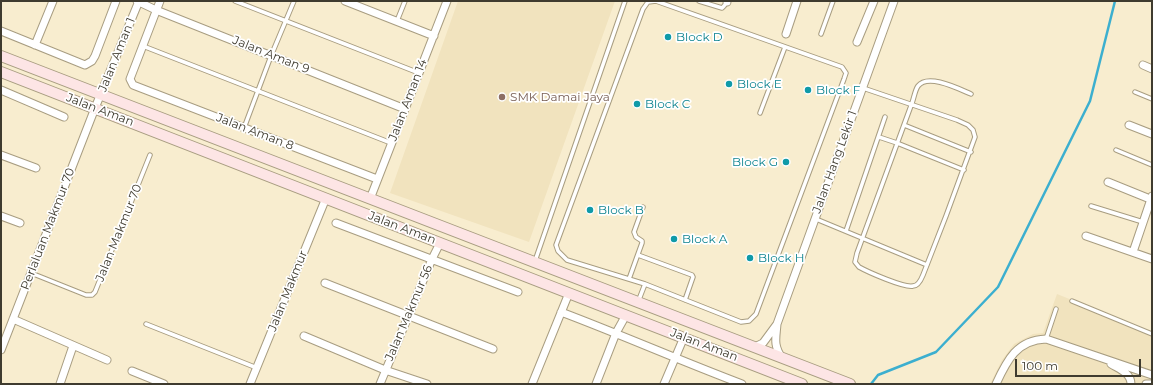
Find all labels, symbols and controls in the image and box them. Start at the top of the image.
street label: Jalan Aman 1 [96,16,138,94]
place label: Block D [676,30,723,44]
marker: Block D [663,32,673,42]
street label: Jalan Aman 9 [230,33,312,77]
street label: Jalan Aman 14 [386,57,430,143]
place label: Block E [737,77,782,91]
marker: Block E [724,79,734,89]
place label: Block F [816,83,860,97]
marker: Block F [803,85,813,95]
place label: SMK Damai Jaya [510,90,610,104]
street label: Jalan Aman [64,91,136,129]
marker: SMK Damai Jaya [497,92,507,102]
place label: Block C [645,97,690,111]
marker: Block C [632,99,642,109]
street label: Jalan Hang Lekir 1 [810,109,860,215]
street label: Jalan Aman 8 [214,111,296,153]
place label: Block G [732,155,778,169]
marker: Block G [781,157,791,167]
street label: Perlaluan Makmur 70 [18,166,78,292]
street label: Jalan Makmur 70 [93,182,145,284]
place label: Block B [598,203,644,217]
marker: Block B [585,205,595,215]
street label: Jalan Aman [366,209,438,247]
place label: Block A [682,232,727,246]
marker: Block A [669,234,679,244]
street label: Jalan Makmur [265,248,311,334]
place label: Block H [758,251,805,265]
marker: Block H [745,253,755,263]
street label: Jalan Makmur 56 [382,263,436,363]
street label: Jalan Aman [668,326,740,364]
scale bar [1017,351,1143,377]
text: 100 m [1022,358,1058,373]

